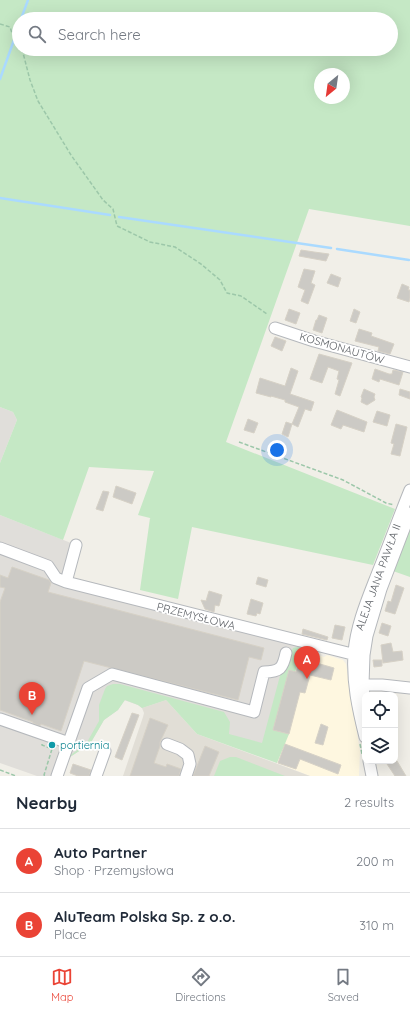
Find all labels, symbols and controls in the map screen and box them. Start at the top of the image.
search box [12,12,398,56]
icon: search [26,23,48,45]
text: Search here [58,25,141,44]
north arrow [314,68,350,104]
street label: KOSMONAUTÓW [298,329,386,367]
your location [267,440,287,460]
street label: ALEJA JANA PAWŁA II [352,522,404,632]
street label: PRZEMYSŁOWA [155,599,237,633]
pin: A [294,646,320,679]
pin: B [19,682,45,715]
map controls [362,692,398,764]
button: locate [362,692,398,728]
button: layers [362,728,398,764]
place label: portiernia [60,738,109,752]
marker: portiernia [47,740,57,750]
text: Nearby [16,792,77,813]
text: 2 results [344,794,394,810]
text: Auto Partner [54,843,147,862]
text: A [25,853,33,869]
text: 200 m [356,853,394,869]
text: Shop · Przemysłowa [54,862,174,878]
text: AluTeam Polska Sp. z o.o. [54,907,235,926]
text: B [25,917,33,933]
text: 310 m [359,917,394,933]
text: Place [54,926,87,942]
tab: Map [51,966,73,1004]
tab: Directions [175,966,226,1004]
tab: Saved [328,966,359,1004]

